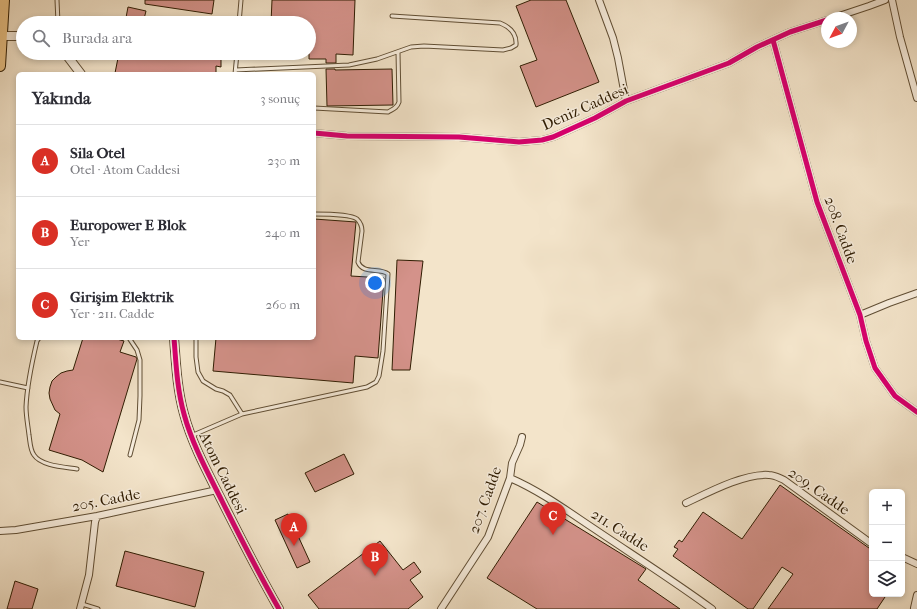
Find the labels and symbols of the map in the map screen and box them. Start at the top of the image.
north arrow [821,12,857,48]
street label: Deniz Caddesi [539,80,631,134]
street label: 208. Cadde [820,194,862,267]
your location [365,273,385,293]
street label: Atom Caddesi [195,428,251,517]
street label: 209. Cadde [785,463,854,519]
street label: 207. Cadde [465,464,506,536]
street label: 205. Cadde [70,484,142,515]
pin: C [540,502,566,535]
street label: 211. Cadde [588,505,653,556]
pin: A [281,513,307,546]
pin: B [362,543,388,576]

